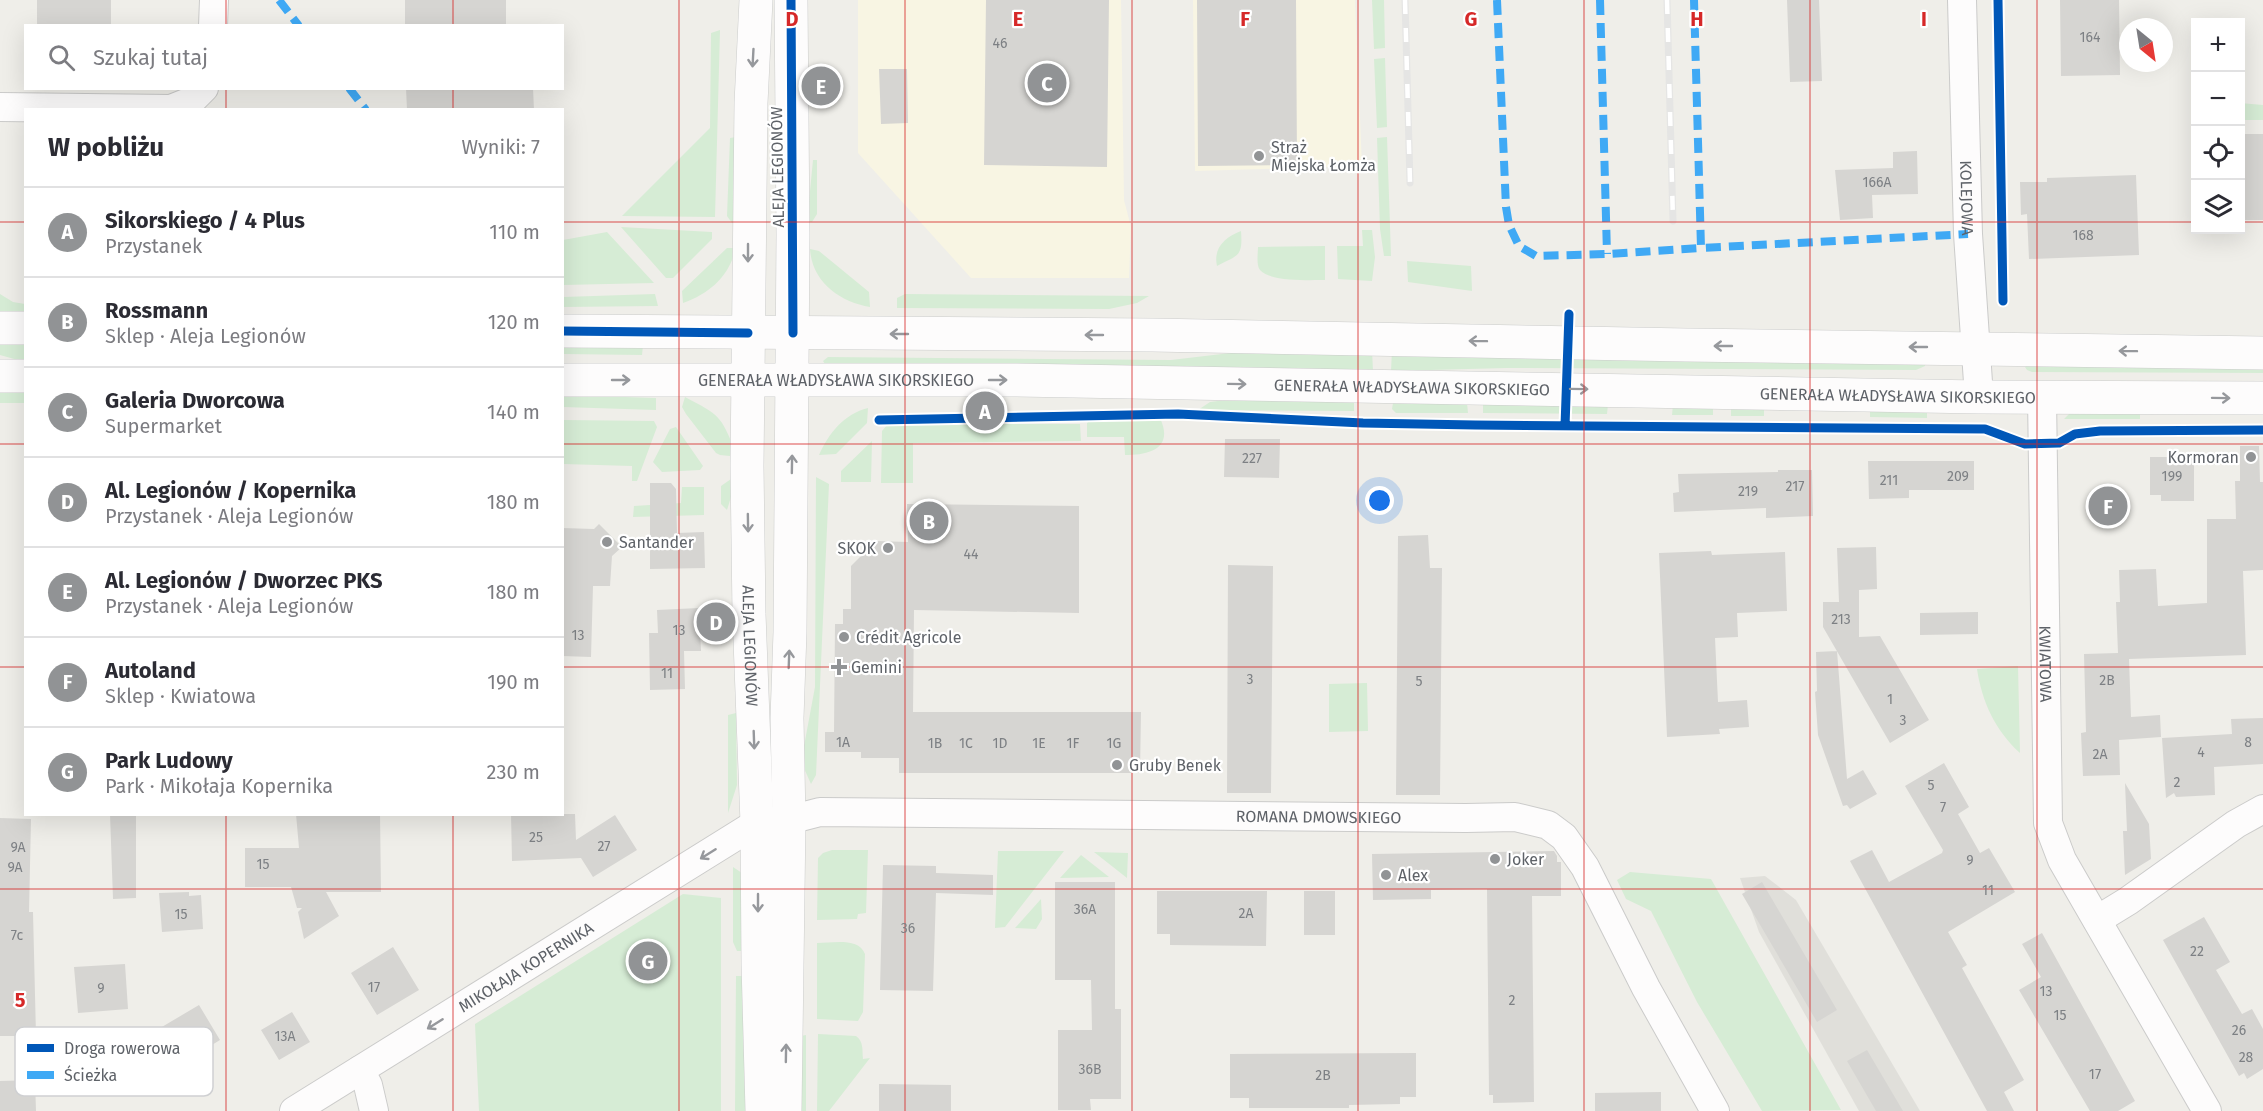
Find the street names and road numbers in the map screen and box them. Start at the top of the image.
street label: ALEJA LEGIONÓW [766,106,788,228]
street label: KOLEJOWA [1956,160,1977,237]
street label: GENERAŁA WŁADYSŁAWA SIKORSKIEGO [698,371,974,390]
street label: GENERAŁA WŁADYSŁAWA SIKORSKIEGO [1274,376,1550,399]
street label: GENERAŁA WŁADYSŁAWA SIKORSKIEGO [1760,384,2036,407]
street label: ALEJA LEGIONÓW [739,585,762,707]
street label: KWIATOWA [2035,625,2055,703]
street label: ROMANA DMOWSKIEGO [1236,807,1401,827]
street label: MIKOŁAJA KOPERNIKA [455,918,598,1016]

